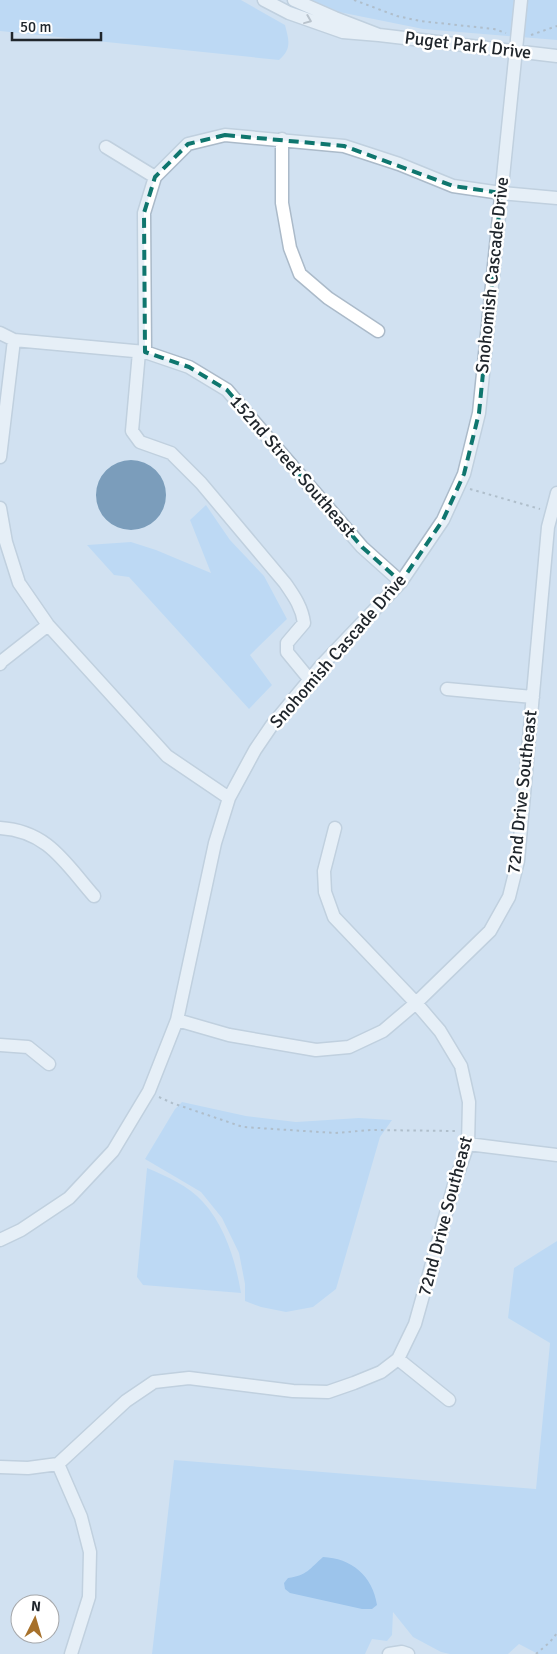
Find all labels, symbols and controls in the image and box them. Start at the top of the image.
scale bar [12,10,101,42]
one-way arrow [304,15,312,25]
text: 50 m [20,18,51,36]
street label: Puget Park Drive [403,26,533,64]
street label: Snohomish Cascade Drive [471,176,513,374]
street label: 152nd Street Southeast [225,390,361,542]
street label: Snohomish Cascade Drive [265,569,411,733]
street label: 72nd Drive Southeast [502,709,542,875]
street label: 72nd Drive Southeast [413,1134,477,1298]
north arrow [10,1594,60,1644]
text: N [30,1598,42,1615]

